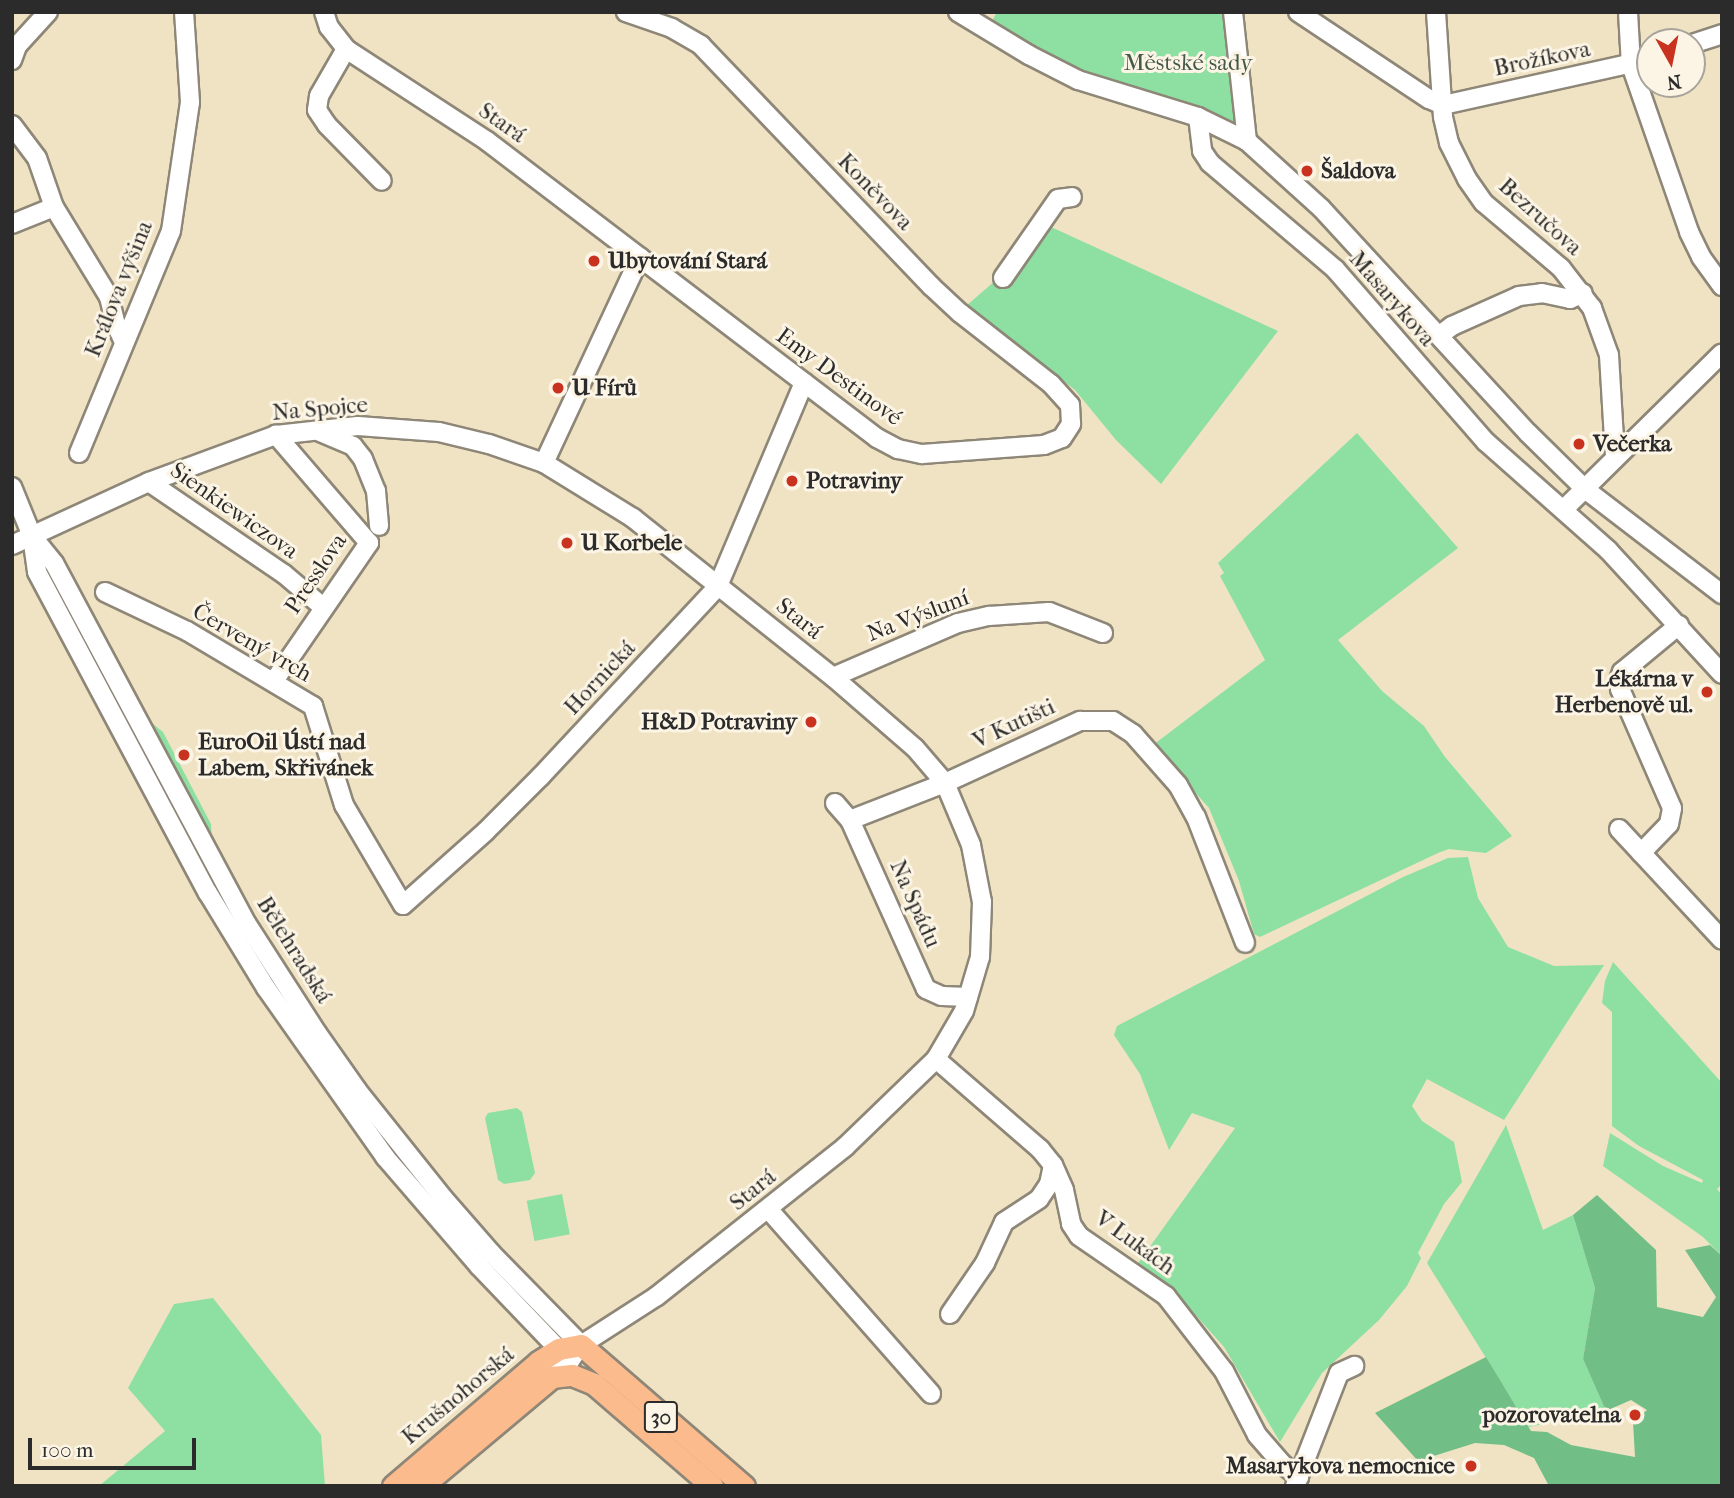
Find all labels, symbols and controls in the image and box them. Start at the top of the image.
north arrow [1636,28,1706,98]
street label: Brožíkova [1491,35,1593,83]
park label: Městské sady [1124,49,1252,77]
text: N [1665,70,1683,94]
street label: Stará [473,97,531,149]
street label: Koněvova [832,148,918,236]
place label: Šaldova [1321,157,1395,185]
marker: Šaldova [1299,163,1315,179]
street label: Bezručova [1493,172,1587,262]
street label: Králova výšina [79,217,159,361]
street label: Masarykova [1343,246,1441,352]
place label: Ubytování Stará [608,247,767,275]
marker: Ubytování Stará [586,253,602,269]
street label: Emy Destinové [771,322,907,432]
place label: U Fírů [572,374,637,402]
marker: U Fírů [550,380,566,396]
street label: Na Spojce [271,391,369,427]
place label: Večerka [1593,430,1672,458]
marker: Večerka [1571,436,1587,452]
street label: Sienkiewiczova [165,457,303,565]
place label: Potraviny [806,467,902,495]
marker: Potraviny [784,473,800,489]
street label: Presslova [279,529,353,619]
place label: U Korbele [581,529,682,557]
marker: U Korbele [559,535,575,551]
street label: Na Výsluní [863,584,973,648]
street label: Stará [770,592,828,646]
street label: Červený vrch [187,598,317,688]
street label: Hornická [559,635,641,721]
place label: Lékárna v Herbenově ul. [1555,665,1693,719]
marker: Lékárna v Herbenově ul. [1699,684,1715,700]
street label: V Kutišti [968,693,1060,755]
place label: H&D Potraviny [641,708,797,736]
marker: H&D Potraviny [803,714,819,730]
place label: EuroOil Ústí nad Labem, Skřivánek [198,728,373,782]
marker: EuroOil Ústí nad Labem, Skřivánek [176,747,192,763]
street label: Na Spádu [883,856,947,952]
street label: Bělehradská [250,892,338,1008]
street label: Stará [724,1163,782,1217]
street label: V Lukách [1090,1205,1180,1281]
street label: Krušnohorská [396,1341,520,1451]
road number: 30 [644,1400,678,1434]
place label: pozorovatelna [1483,1401,1621,1429]
marker: pozorovatelna [1627,1407,1643,1423]
scale bar [32,1424,200,1468]
text: 100 m [41,1438,94,1462]
place label: Masarykova nemocnice [1226,1452,1455,1480]
marker: Masarykova nemocnice [1461,1456,1481,1476]

